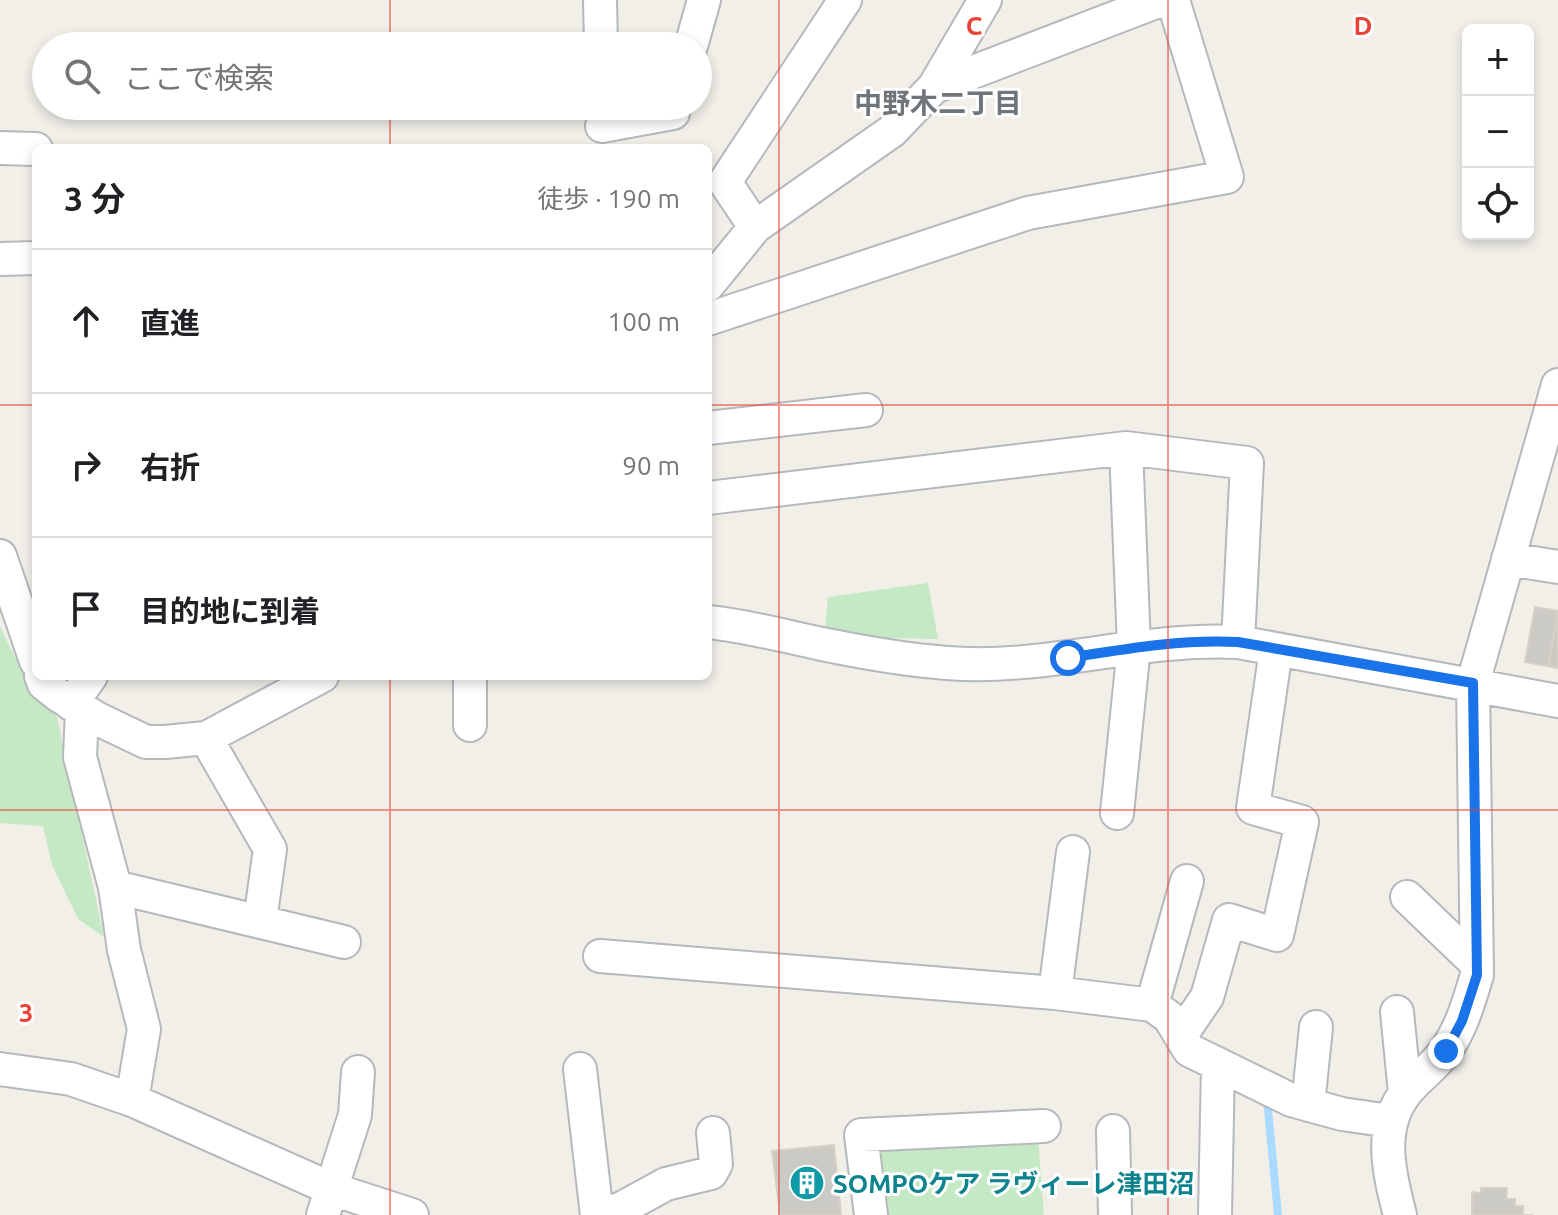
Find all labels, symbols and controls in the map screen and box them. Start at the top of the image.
text: C [966,11,983,40]
text: D [1354,11,1372,40]
map controls [1462,24,1534,240]
button: + [1462,24,1534,96]
search box [32,32,712,120]
icon: search [60,54,104,98]
text: ここで検索 [124,61,274,95]
district label: 中野木二丁目 [854,87,1022,118]
button: − [1462,96,1534,168]
button: locate [1462,168,1534,240]
text: 3 分 [64,179,125,217]
text: 徒歩 · 190 m [537,184,680,213]
icon: ahead [64,299,108,343]
text: 直進 [140,306,200,340]
text: 100 m [608,307,680,336]
icon: right [64,443,108,487]
text: 右折 [140,450,200,484]
text: 90 m [622,451,680,480]
icon: arrive [64,587,108,631]
text: 目的地に到着 [140,594,320,628]
route start [1050,640,1086,676]
text: 3 [19,998,33,1027]
route end [1428,1033,1464,1069]
building icon: SOMPOケア ラヴィーレ津田沼 [788,1164,826,1202]
place label: SOMPOケア ラヴィーレ津田沼 [833,1169,1194,1198]

